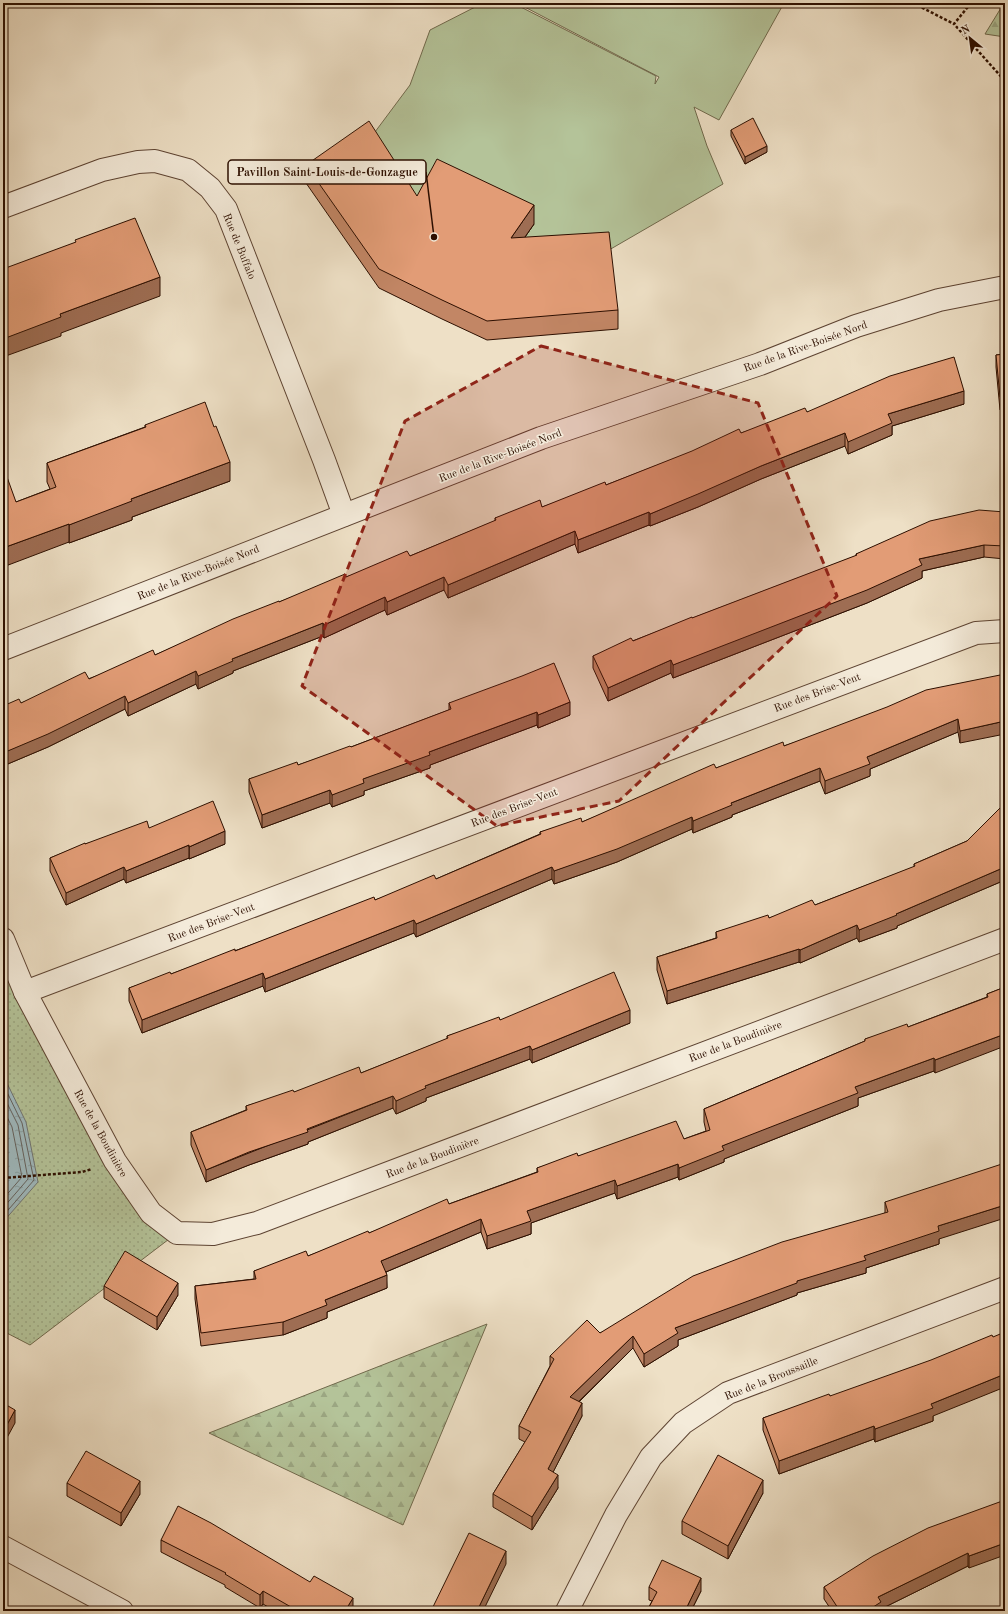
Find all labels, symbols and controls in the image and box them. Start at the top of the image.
north arrow [950,18,990,58]
text: N [960,23,973,37]
callout: Pavillon Saint-Louis-de-Gonzague [228,160,426,184]
text: Pavillon Saint-Louis-de-Gonzague [236,167,418,179]
street label: Rue de Buffalo [220,212,257,281]
street label: Rue de la Rive-Boisée Nord [742,320,869,375]
street label: Rue de la Rive-Boisée Nord [438,428,564,485]
street label: Rue de la Rive-Boisée Nord [136,544,261,603]
street label: Rue des Brise-Vent [773,672,862,715]
street label: Rue des Brise-Vent [470,787,559,830]
street label: Rue des Brise-Vent [167,902,256,945]
street label: Rue de la Boudinière [688,1020,783,1065]
street label: Rue de la Boudinière [71,1088,128,1179]
street label: Rue de la Boudinière [385,1136,480,1181]
street label: Rue de la Broussaille [723,1356,820,1403]

